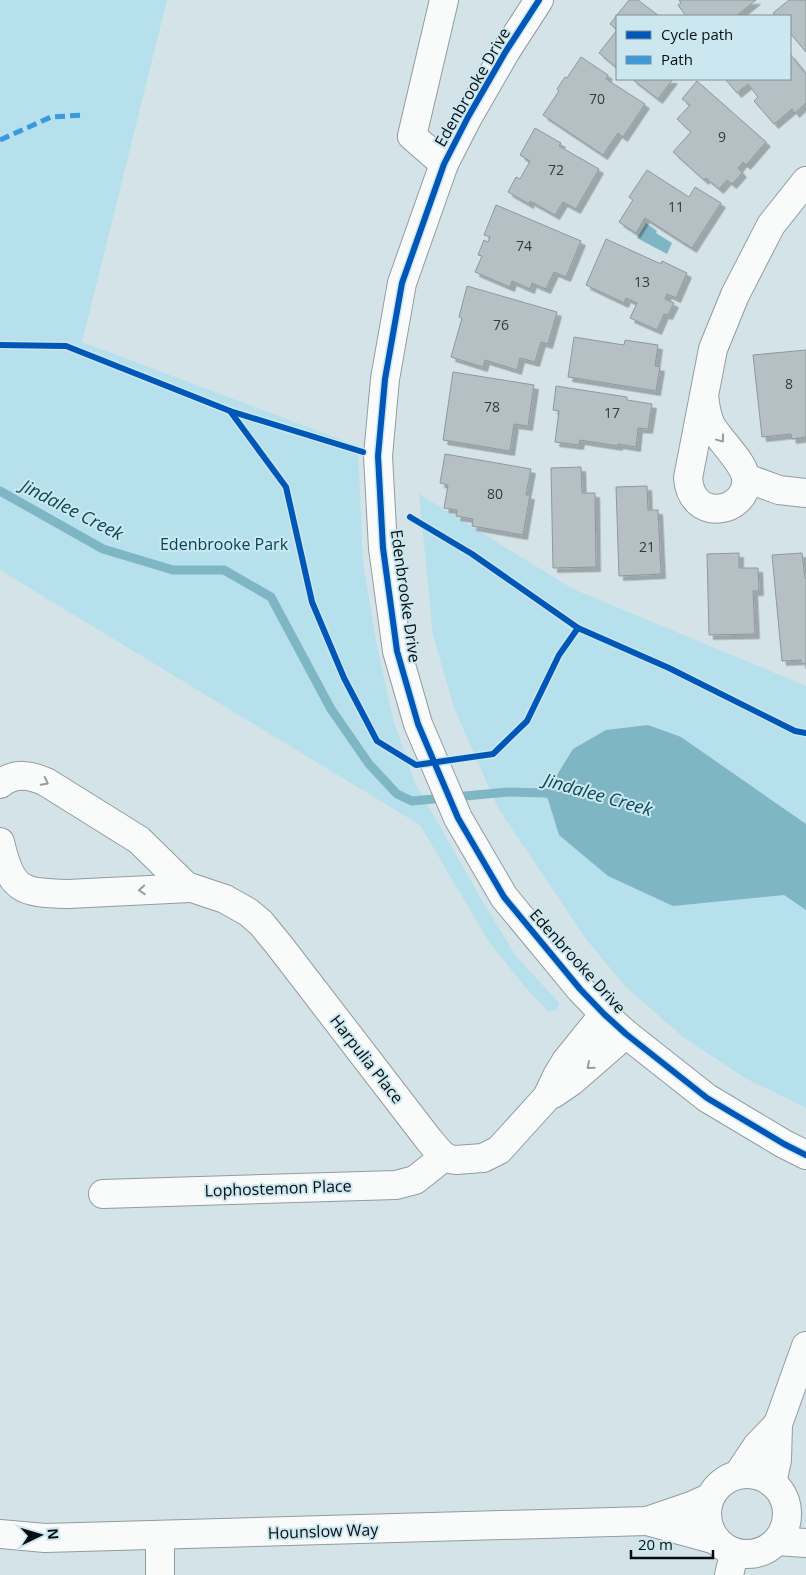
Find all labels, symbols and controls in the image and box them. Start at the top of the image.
legend [616,15,791,80]
street label: Edenbrooke Drive [429,24,515,150]
text: Cycle path [661,24,733,44]
text: Path [661,49,693,69]
house number: 70 [589,89,605,108]
house number: 9 [718,127,726,146]
house number: 72 [548,160,564,179]
house number: 11 [668,197,684,216]
house number: 74 [516,236,532,255]
house number: 13 [634,272,650,291]
house number: 76 [493,315,509,334]
house number: 8 [785,374,793,393]
house number: 78 [484,397,500,416]
house number: 17 [604,403,620,422]
one-way arrow [715,433,724,443]
water label: Jindalee Creek [14,472,129,546]
house number: 80 [487,484,503,503]
street label: Edenbrooke Drive [386,528,426,664]
park label: Edenbrooke Park [160,533,289,555]
house number: 21 [639,537,655,556]
water label: Jindalee Creek [538,766,657,821]
one-way arrow [40,776,49,786]
one-way arrow [137,885,145,896]
street label: Edenbrooke Drive [525,904,631,1018]
street label: Harpulia Place [325,1010,409,1108]
one-way arrow [586,1060,595,1069]
street label: Lophostemon Place [204,1174,352,1202]
north arrow [15,1510,65,1560]
street label: Hounslow Way [267,1518,380,1544]
text: N [43,1527,63,1540]
scale bar [631,1528,714,1560]
text: 20 m [638,1534,673,1554]

